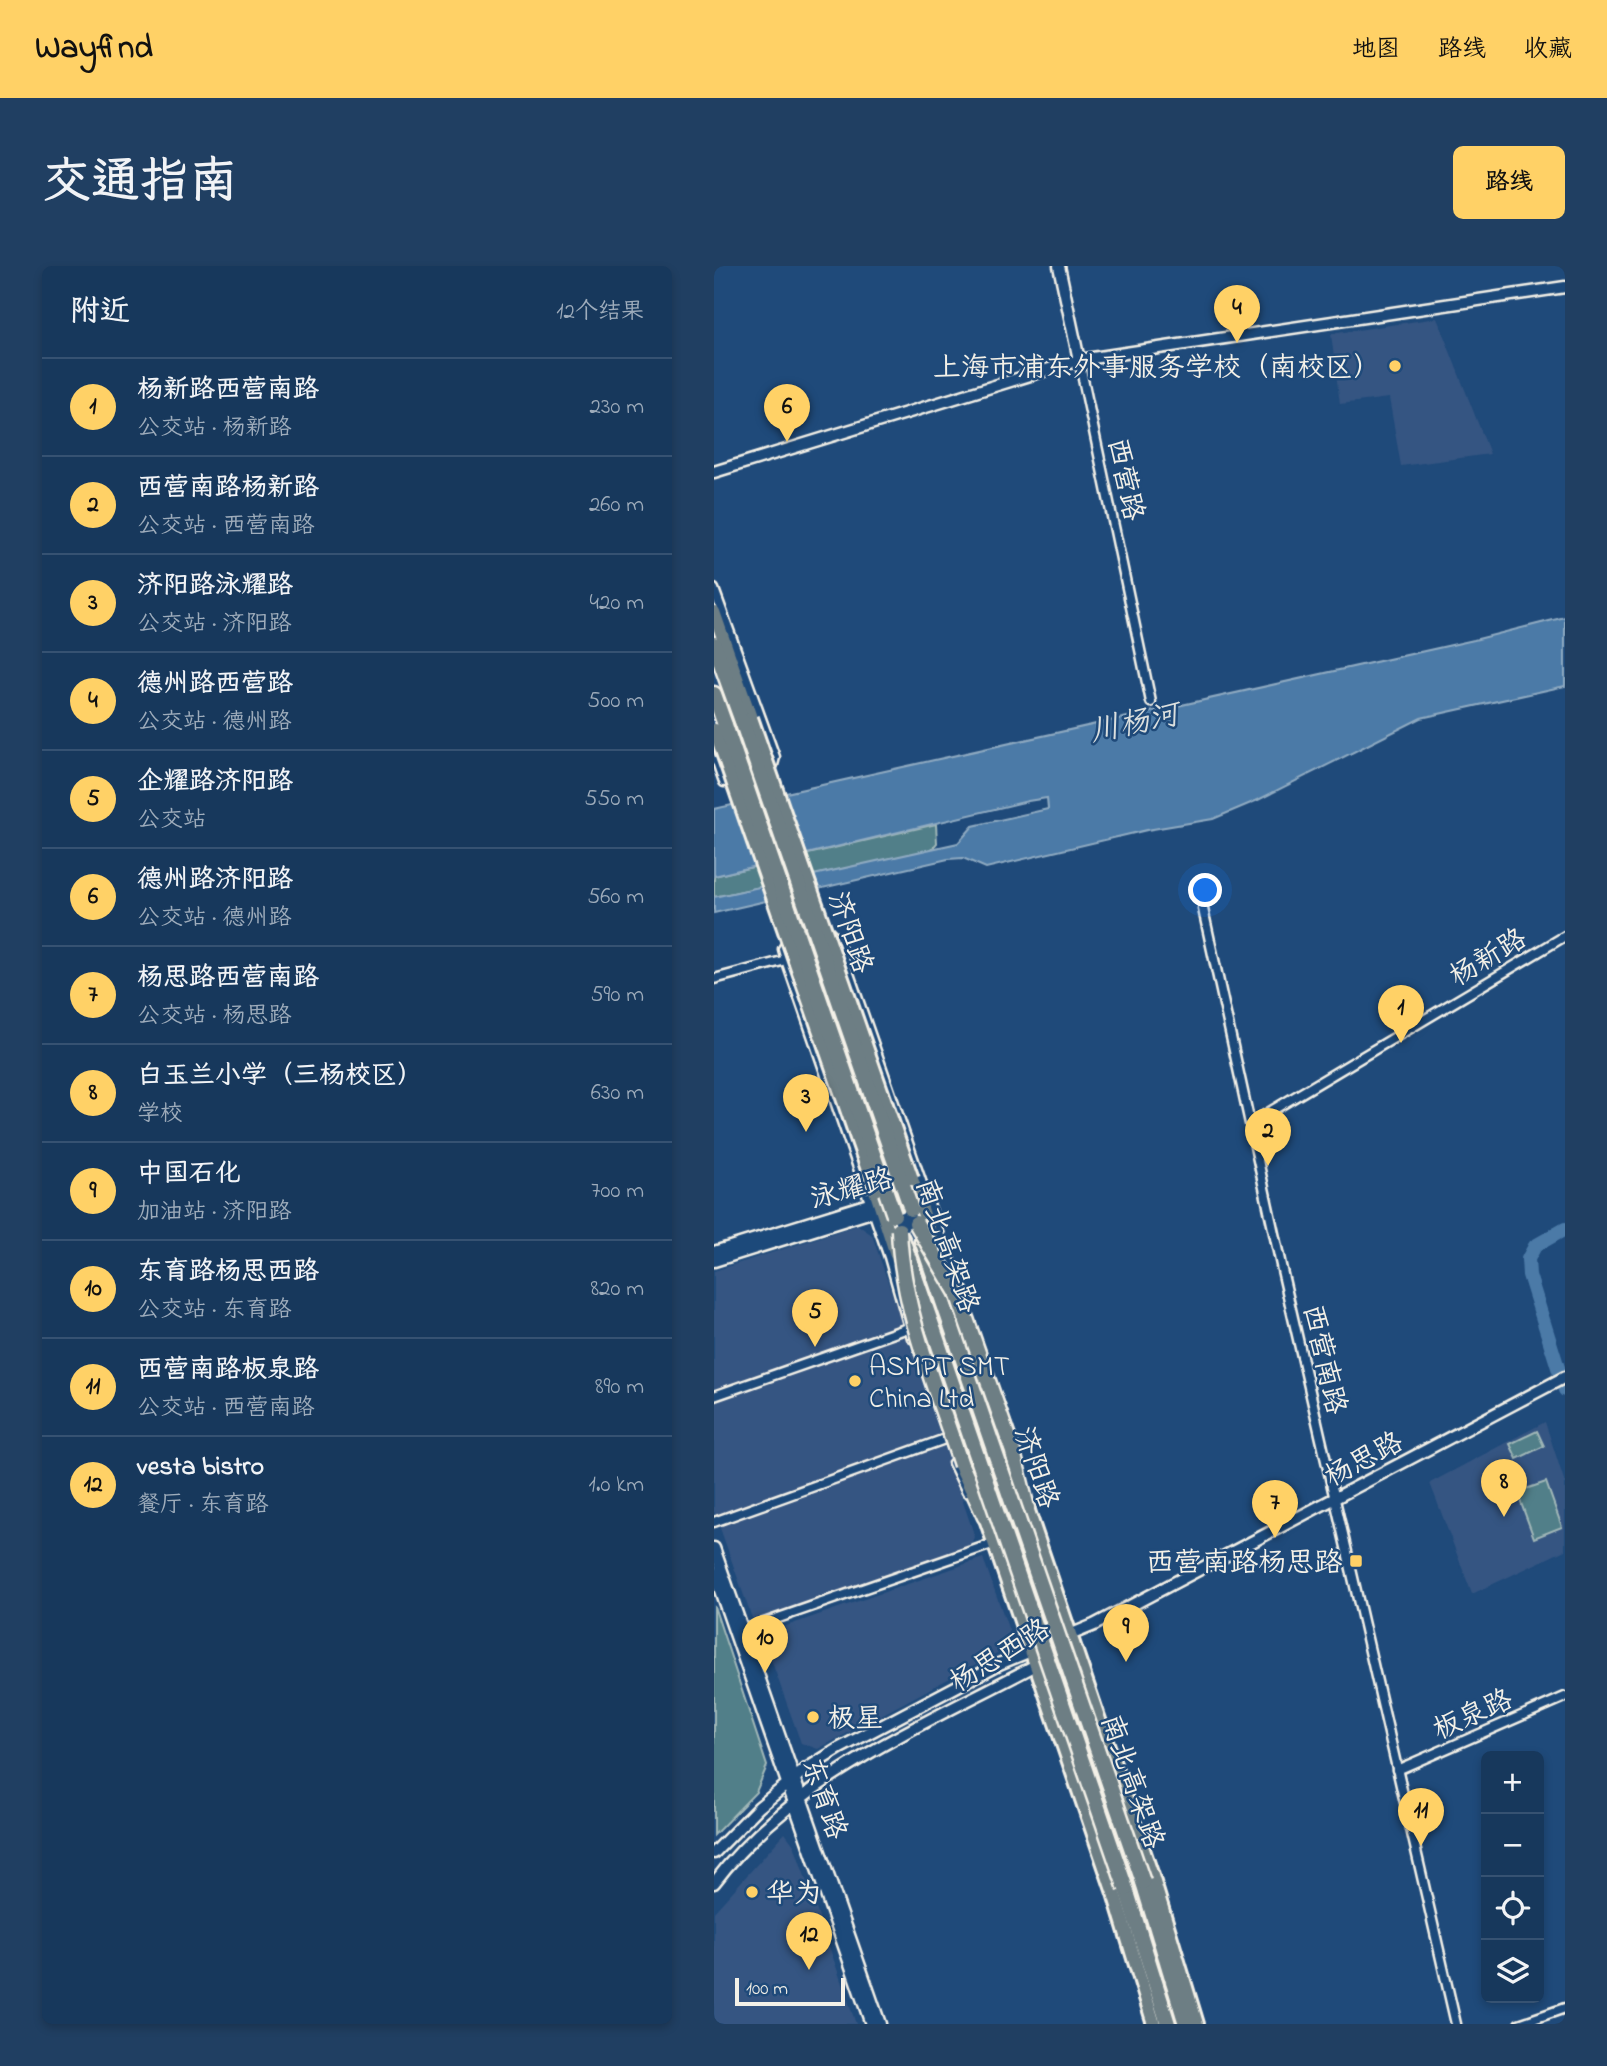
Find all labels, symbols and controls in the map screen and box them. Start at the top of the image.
text: Wayfind [35,25,153,73]
text: 地图 [1352,33,1400,68]
text: 路线 [1438,33,1486,68]
text: 收藏 [1524,33,1572,68]
button: 路线 [1453,146,1565,219]
text: 交通指南 [42,148,238,220]
pin: 4 [1214,285,1260,343]
text: 附近 [70,291,130,335]
text: 12个结果 [556,296,644,329]
place label: 上海市浦东外事服务学校（南校区） [933,349,1381,390]
marker: 上海市浦东外事服务学校（南校区） [1387,358,1403,374]
text: 杨新路西营南路 [137,372,319,410]
pin: 6 [764,384,810,442]
text: 1 [89,391,97,424]
text: 230 m [590,391,644,424]
text: 公交站 · 杨新路 [137,412,291,445]
street label: 西营路 [1095,434,1152,525]
text: 西营南路杨新路 [137,470,319,508]
text: 2 [87,489,99,522]
text: 260 m [589,489,644,522]
text: 公交站 · 西营南路 [137,510,314,543]
text: 济阳路泳耀路 [137,568,293,606]
text: 3 [88,587,98,620]
text: 420 m [590,587,644,620]
text: 公交站 · 济阳路 [137,608,291,641]
text: 德州路西营路 [137,666,293,704]
text: 4 [88,685,98,718]
text: 500 m [587,685,644,718]
water label: 川杨河 [1086,693,1188,756]
text: 公交站 · 德州路 [137,706,291,739]
text: 企耀路济阳路 [137,764,293,802]
text: 5 [86,783,100,816]
text: 550 m [584,783,644,816]
text: 公交站 [137,804,206,837]
text: 德州路济阳路 [137,862,293,900]
your location [1188,873,1222,907]
text: 6 [88,881,98,914]
text: 560 m [587,881,644,914]
street label: 济阳路 [816,887,882,980]
text: 公交站 · 德州路 [137,902,291,935]
street label: 杨新路 [1442,920,1535,998]
text: 杨思路西营南路 [137,960,319,998]
text: 7 [88,979,98,1012]
text: 590 m [590,979,644,1012]
pin: 1 [1378,985,1424,1043]
text: 公交站 · 杨思路 [137,1000,291,1033]
text: 白玉兰小学（三杨校区） [137,1058,423,1096]
pin: 3 [783,1074,829,1132]
text: 8 [89,1077,97,1110]
text: 630 m [591,1077,644,1110]
text: 学校 [137,1098,183,1131]
pin: 2 [1245,1108,1291,1166]
text: 中国石化 [137,1156,241,1194]
street label: 泳耀路 [806,1160,898,1221]
street label: 南北高架路 [904,1173,988,1319]
text: 9 [90,1175,96,1208]
text: 700 m [591,1175,644,1208]
text: 加油站 · 济阳路 [137,1196,291,1229]
text: 东育路杨思西路 [137,1254,319,1292]
text: 10 [84,1273,102,1306]
text: 820 m [590,1273,644,1306]
pin: 5 [792,1289,838,1347]
text: 公交站 · 东育路 [137,1294,291,1327]
street label: 西营南路 [1290,1301,1355,1419]
place label: ASMPT SMT China Ltd [869,1348,1010,1421]
text: 西营南路板泉路 [137,1352,319,1390]
text: 11 [86,1371,100,1404]
text: 890 m [595,1371,644,1404]
marker: ASMPT SMT China Ltd [847,1373,863,1389]
text: 公交站 · 西营南路 [137,1392,314,1425]
street label: 济阳路 [1002,1422,1068,1515]
street label: 杨思路 [1318,1423,1411,1499]
text: vesta bistro [137,1449,264,1487]
pin: 8 [1481,1459,1527,1517]
text: 12 [84,1469,102,1502]
text: 1.0 km [588,1469,644,1502]
pin: 7 [1252,1480,1298,1538]
text: 餐厅 · 东育路 [137,1489,268,1522]
place label: 西营南路杨思路 [1146,1544,1342,1585]
marker: 西营南路杨思路 [1348,1553,1364,1569]
pin: 9 [1103,1604,1149,1662]
street label: 杨思西路 [942,1610,1059,1704]
pin: 10 [742,1615,788,1673]
street label: 板泉路 [1427,1680,1520,1752]
place label: 极星 [827,1700,883,1741]
marker: 极星 [805,1709,821,1725]
street label: 南北高架路 [1089,1709,1173,1855]
map controls [1481,1751,1544,2003]
button: + [1481,1751,1544,1814]
street label: 东育路 [790,1753,856,1846]
pin: 11 [1398,1788,1444,1846]
button: − [1481,1814,1544,1877]
place label: 华为 [766,1875,822,1916]
button: locate [1481,1877,1544,1940]
marker: 华为 [744,1884,760,1900]
pin: 12 [786,1912,832,1970]
button: layers [1481,1940,1544,2003]
scale bar [735,1975,845,2007]
text: 100 m [746,1976,788,2003]

